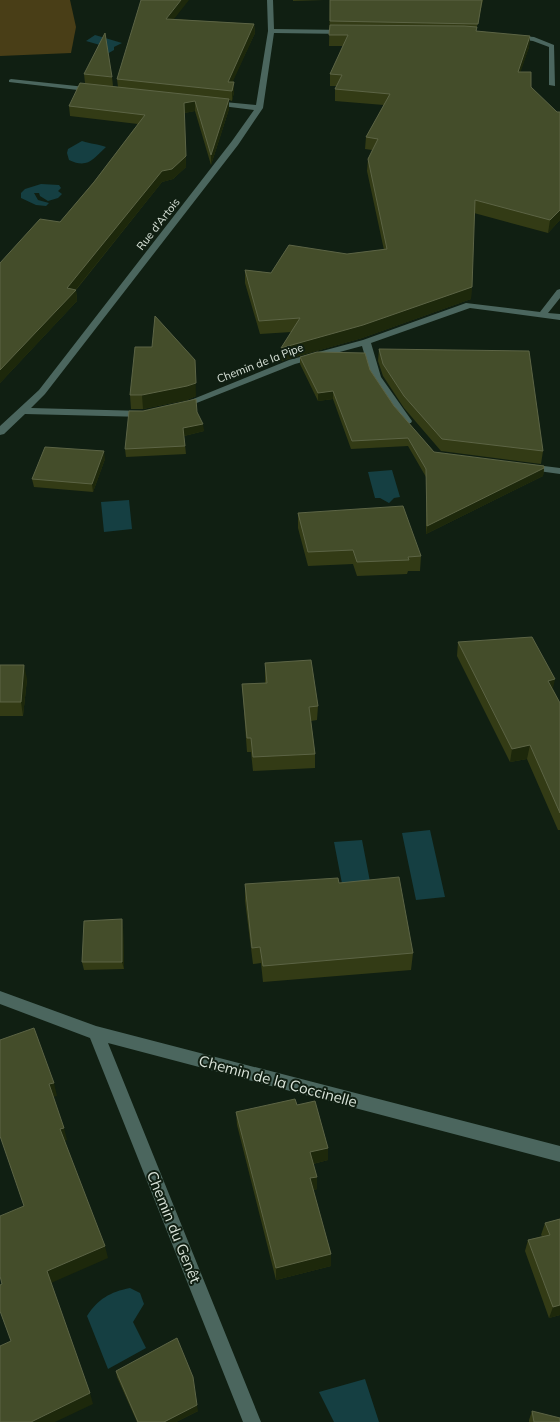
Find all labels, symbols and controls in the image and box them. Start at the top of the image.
street label: Rue d'Artois [133,195,183,253]
street label: Chemin de la Pipe [215,340,305,386]
street label: Chemin de la Coccinelle [197,1051,359,1111]
street label: Chemin du Genêt [143,1168,205,1286]

